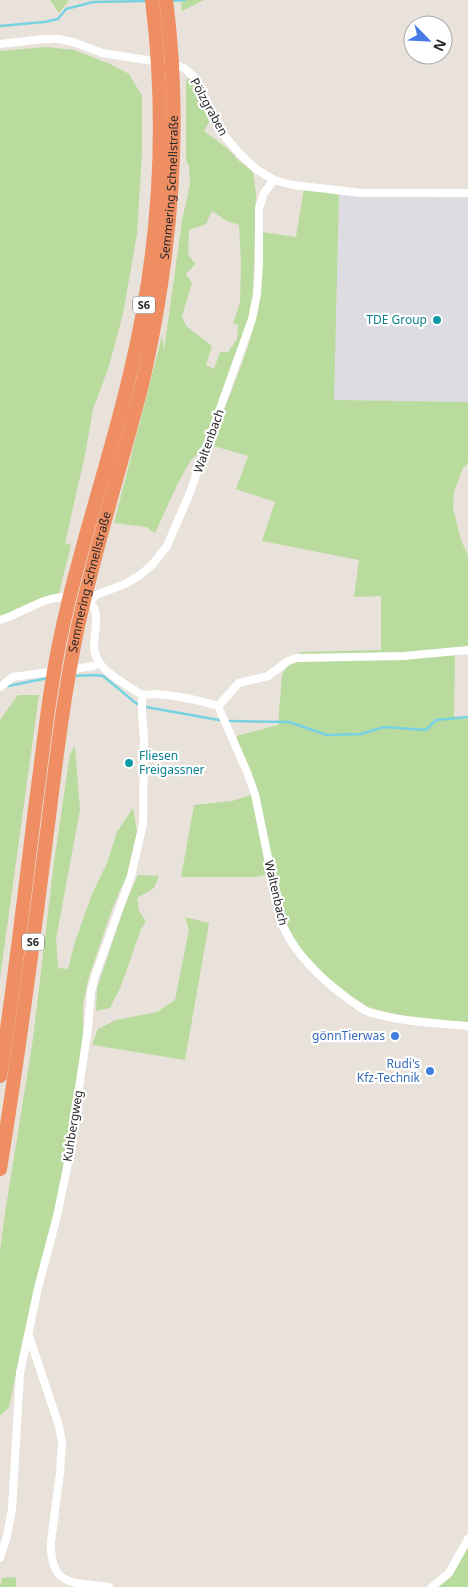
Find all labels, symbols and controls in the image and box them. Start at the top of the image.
north arrow [403,15,453,65]
text: N [429,36,451,55]
street label: Pölzgraben [187,75,232,139]
street label: Semmering Schnellstraße [156,115,182,260]
road number: S6 [133,296,155,314]
place label: TDE Group [366,311,427,328]
marker: TDE Group [431,314,443,326]
street label: Waltenbach [189,407,228,475]
street label: Semmering Schnellstraße [64,509,115,654]
place label: Fliesen Freigassner [139,747,205,778]
marker: Fliesen Freigassner [123,757,135,769]
street label: Waltenbach [261,859,292,927]
road number: S6 [22,934,44,950]
place label: gönnTierwas [312,1027,385,1044]
marker: gönnTierwas [389,1030,401,1042]
place label: Rudi's Kfz-Technik [357,1055,421,1086]
marker: Rudi's Kfz-Technik [424,1065,436,1077]
street label: Kuhbergweg [58,1089,87,1163]

